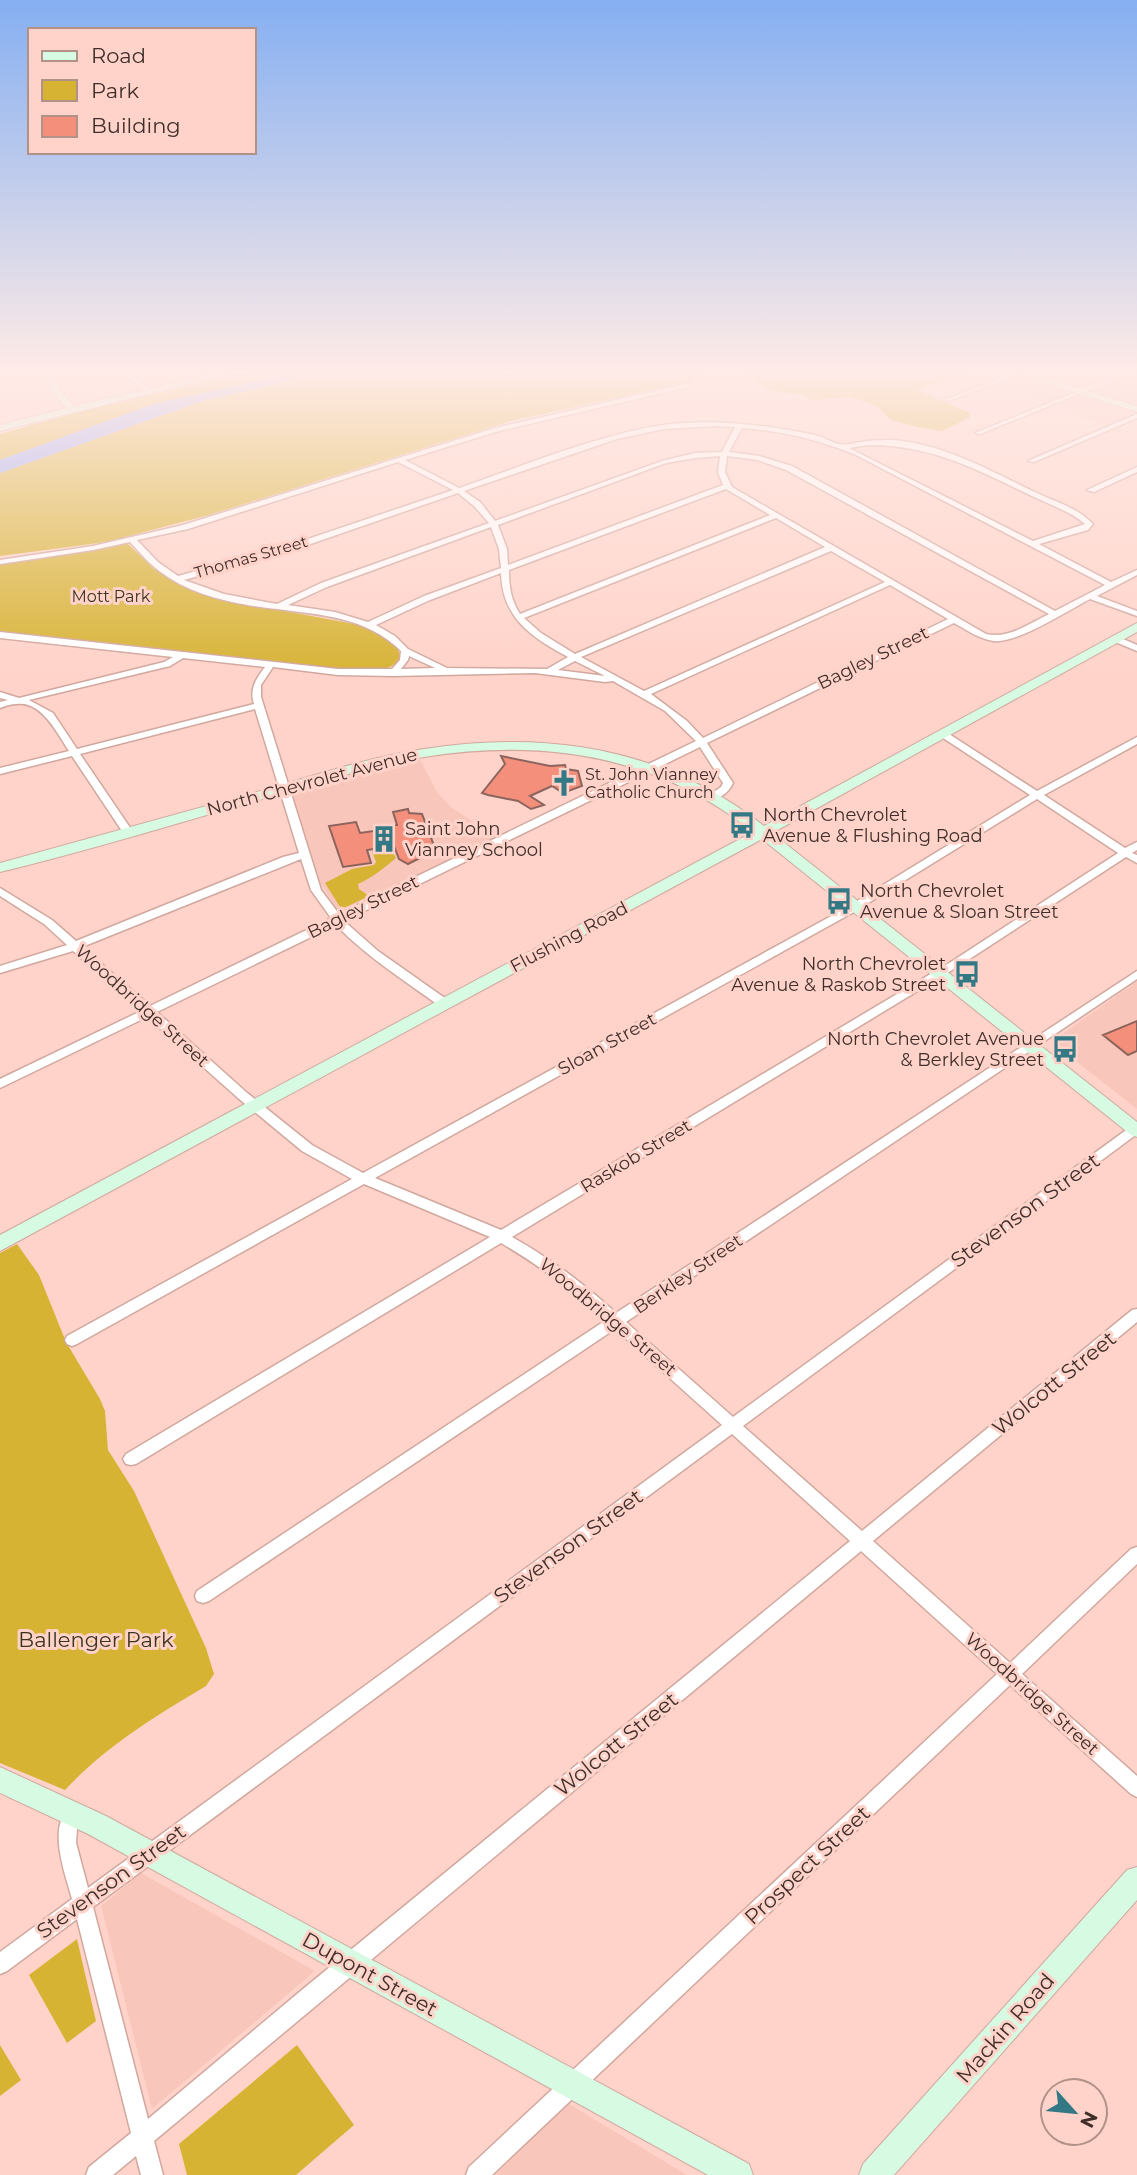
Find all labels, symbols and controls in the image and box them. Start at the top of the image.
legend [28,28,256,154]
text: Road [91,43,146,68]
text: Park [91,78,139,103]
text: Building [91,113,181,138]
street label: Thomas Street [192,532,310,582]
park label: Mott Park [72,587,151,606]
street label: Bagley Street [814,622,932,694]
street label: North Chevrolet Avenue [204,743,420,821]
place label: St. John Vianney Catholic Church [585,765,718,802]
church icon: St. John Vianney Catholic Church [549,768,579,798]
place label: North Chevrolet Avenue & Flushing Road [763,804,983,847]
bus stop icon: North Chevrolet Avenue & Flushing Road [727,810,757,840]
place label: Saint John Vianney School [405,818,543,861]
building icon: Saint John Vianney School [369,824,399,854]
street label: Bagley Street [304,871,422,943]
place label: North Chevrolet Avenue & Sloan Street [860,880,1058,923]
bus stop icon: North Chevrolet Avenue & Sloan Street [824,886,854,916]
street label: Flushing Road [506,897,632,977]
street label: Woodbridge Street [71,940,213,1072]
place label: North Chevrolet Avenue & Raskob Street [731,953,946,996]
bus stop icon: North Chevrolet Avenue & Raskob Street [952,959,982,989]
street label: Sloan Street [554,1008,660,1080]
place label: North Chevrolet Avenue & Berkley Street [827,1028,1044,1071]
bus stop icon: North Chevrolet Avenue & Berkley Street [1050,1034,1080,1064]
street label: Raskob Street [577,1114,695,1198]
street label: Stevenson Street [946,1148,1104,1272]
street label: Berkley Street [629,1229,747,1319]
street label: Woodbridge Street [535,1253,681,1381]
street label: Wolcott Street [987,1326,1121,1440]
street label: Stevenson Street [489,1484,647,1608]
park label: Ballenger Park [18,1627,174,1652]
street label: Woodbridge Street [961,1628,1103,1760]
street label: Wolcott Street [549,1687,683,1801]
street label: Prospect Street [739,1800,875,1930]
street label: Stevenson Street [32,1819,190,1943]
street label: Dupont Street [298,1927,442,2021]
street label: Mackin Road [951,1968,1059,2088]
north arrow [1039,2077,1109,2147]
text: N [1075,2107,1102,2132]

